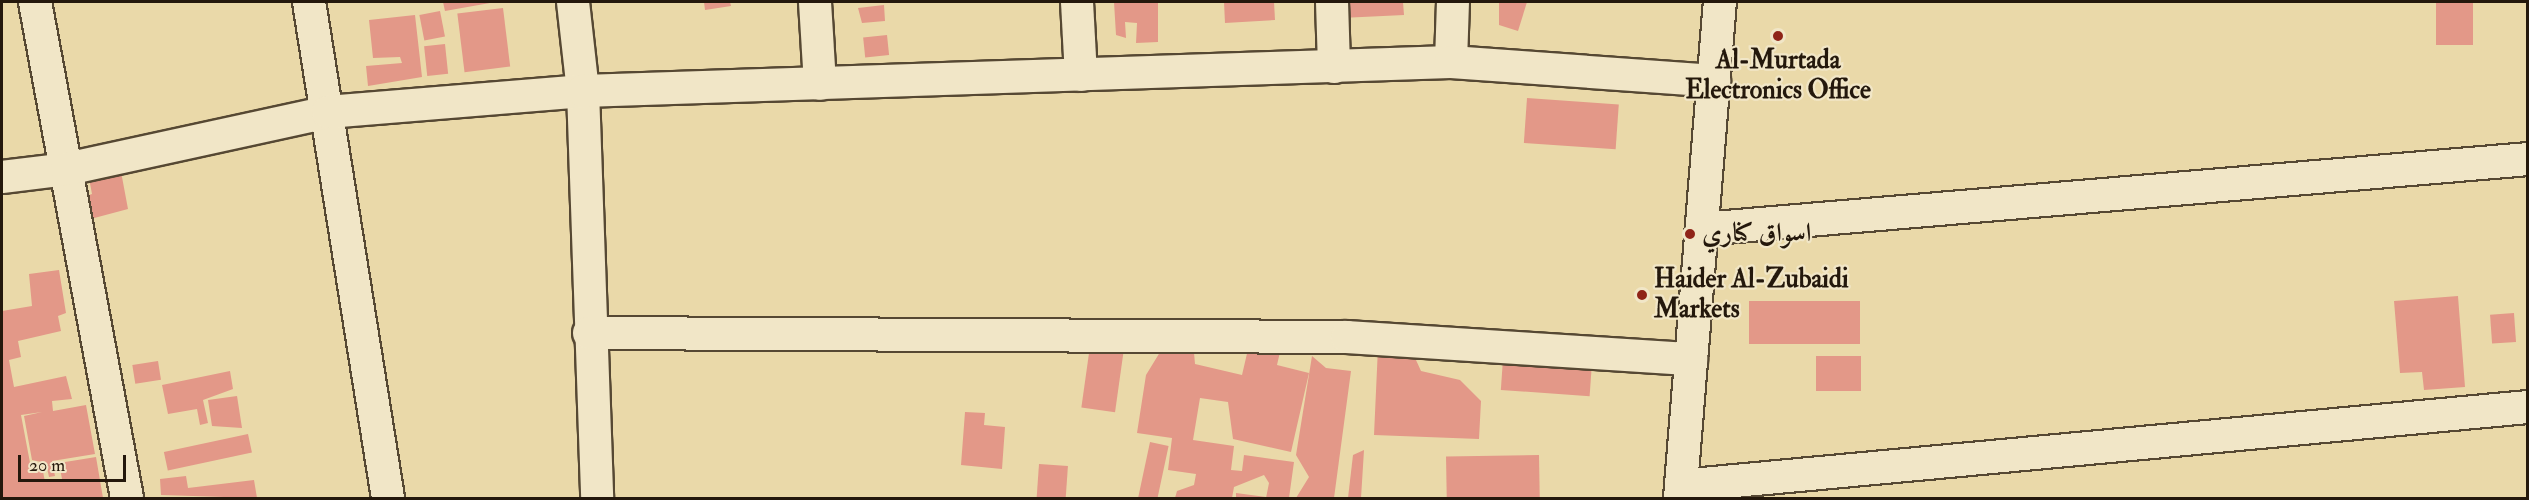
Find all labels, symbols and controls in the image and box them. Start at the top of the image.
marker: Al-Murtada Electronics Office [1771,29,1785,43]
place label: Al-Murtada Electronics Office [1685,45,1871,106]
place label: اسواق كناري [1702,218,1811,250]
marker: اسواق كناري [1683,227,1697,241]
place label: Haider Al-Zubaidi Markets [1654,264,1849,326]
marker: Haider Al-Zubaidi Markets [1635,288,1649,302]
scale bar [21,443,129,481]
text: 20 m [29,454,65,477]

